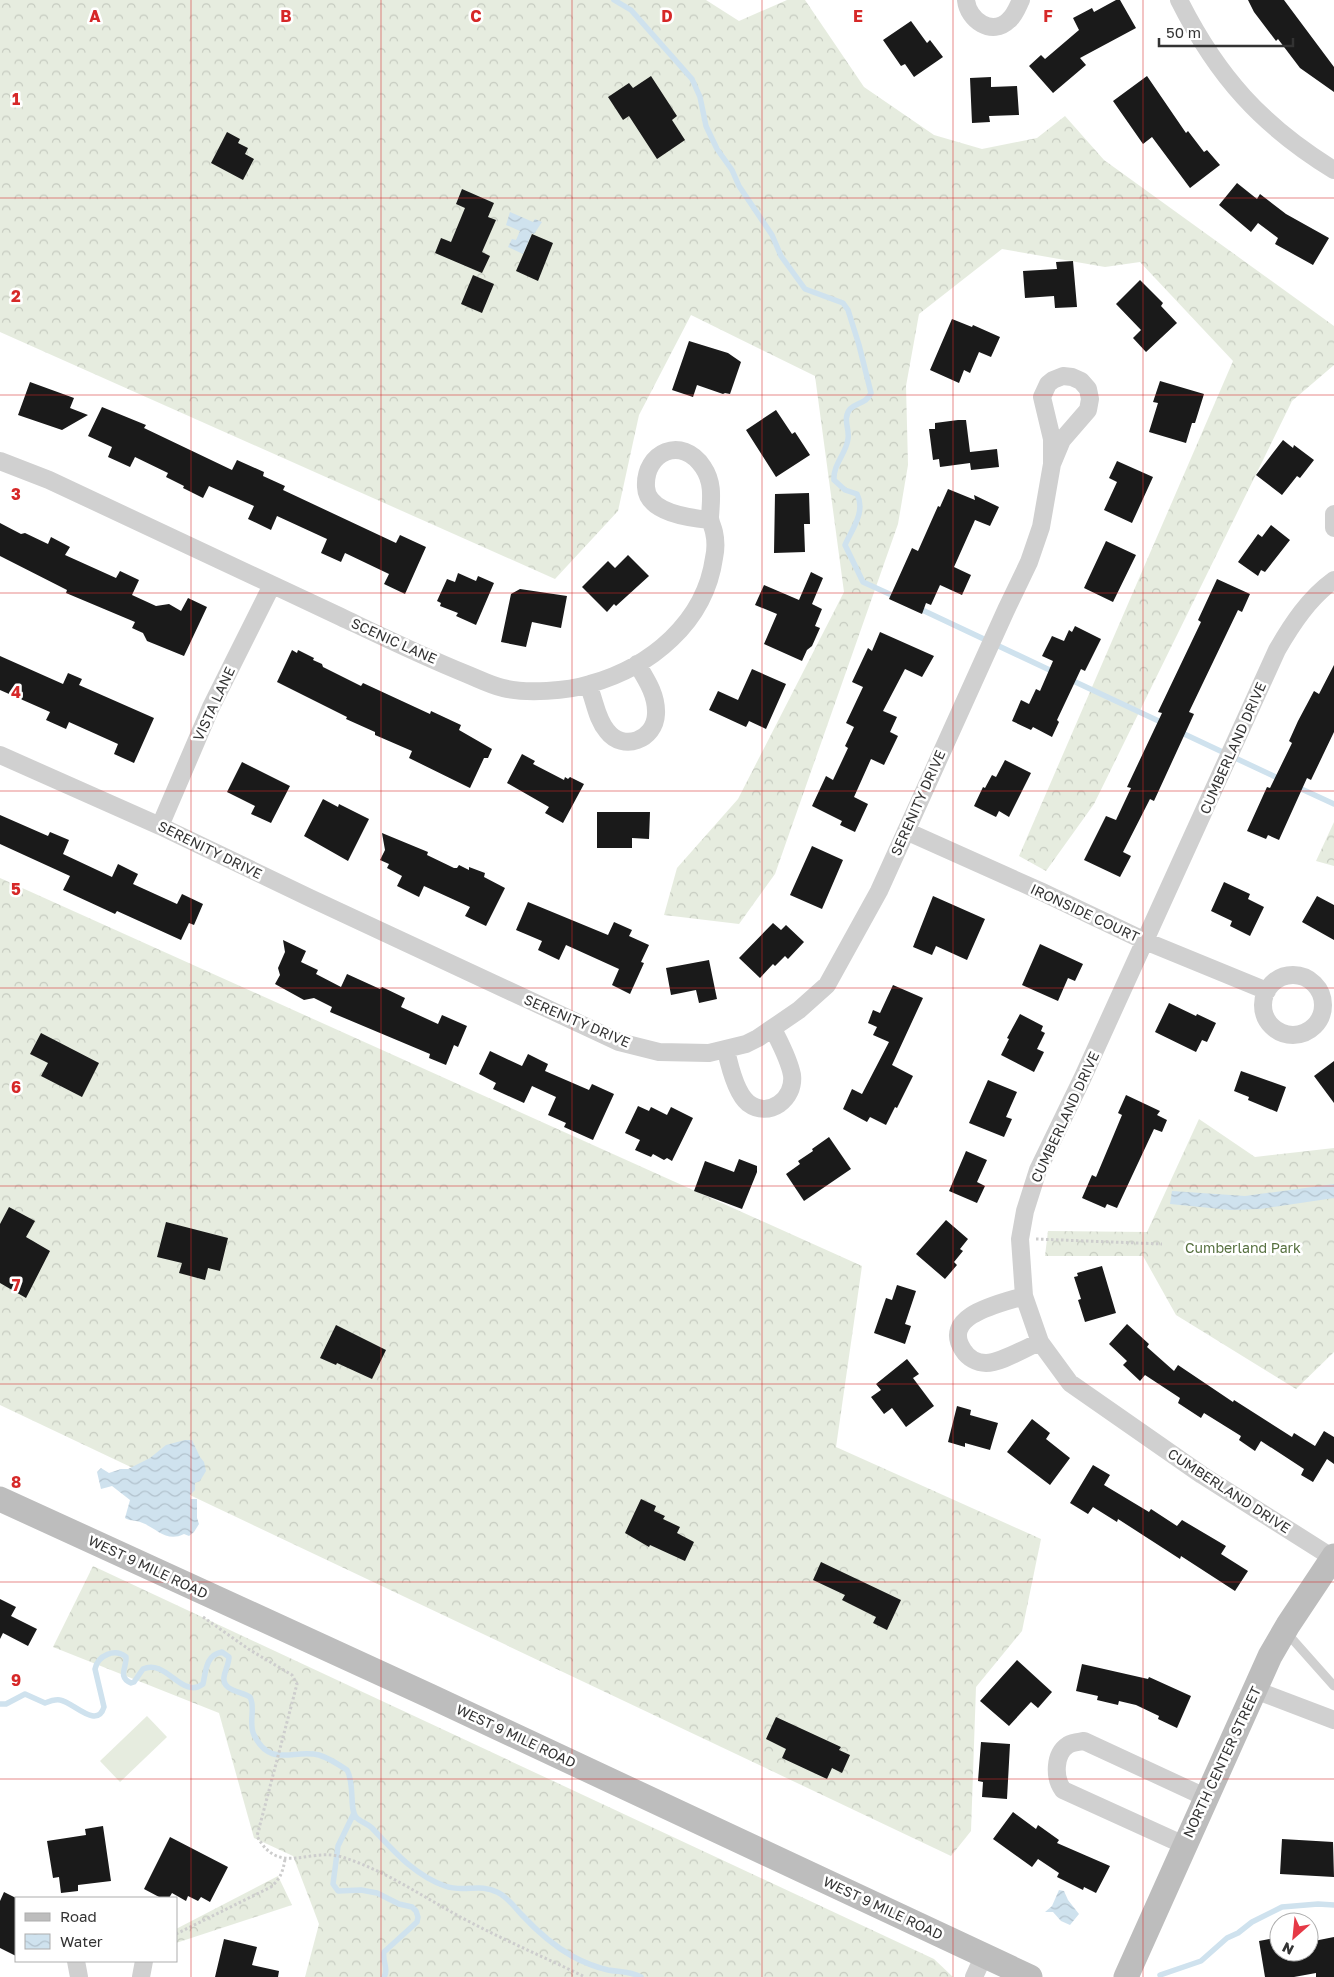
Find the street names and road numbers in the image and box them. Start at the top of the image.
street label: SCENIC LANE [349,614,440,667]
street label: VISTA LANE [189,664,238,744]
street label: CUMBERLAND DRIVE [1196,679,1269,816]
street label: SERENITY DRIVE [887,747,948,858]
street label: SERENITY DRIVE [155,817,265,882]
street label: IRONSIDE COURT [1028,880,1143,945]
street label: SERENITY DRIVE [521,990,633,1051]
street label: CUMBERLAND DRIVE [1027,1049,1102,1185]
street label: CUMBERLAND DRIVE [1165,1445,1294,1537]
street label: WEST 9 MILE ROAD [86,1531,211,1602]
street label: NORTH CENTER STREET [1179,1683,1264,1840]
street label: WEST 9 MILE ROAD [454,1700,579,1771]
street label: WEST 9 MILE ROAD [821,1872,946,1943]

